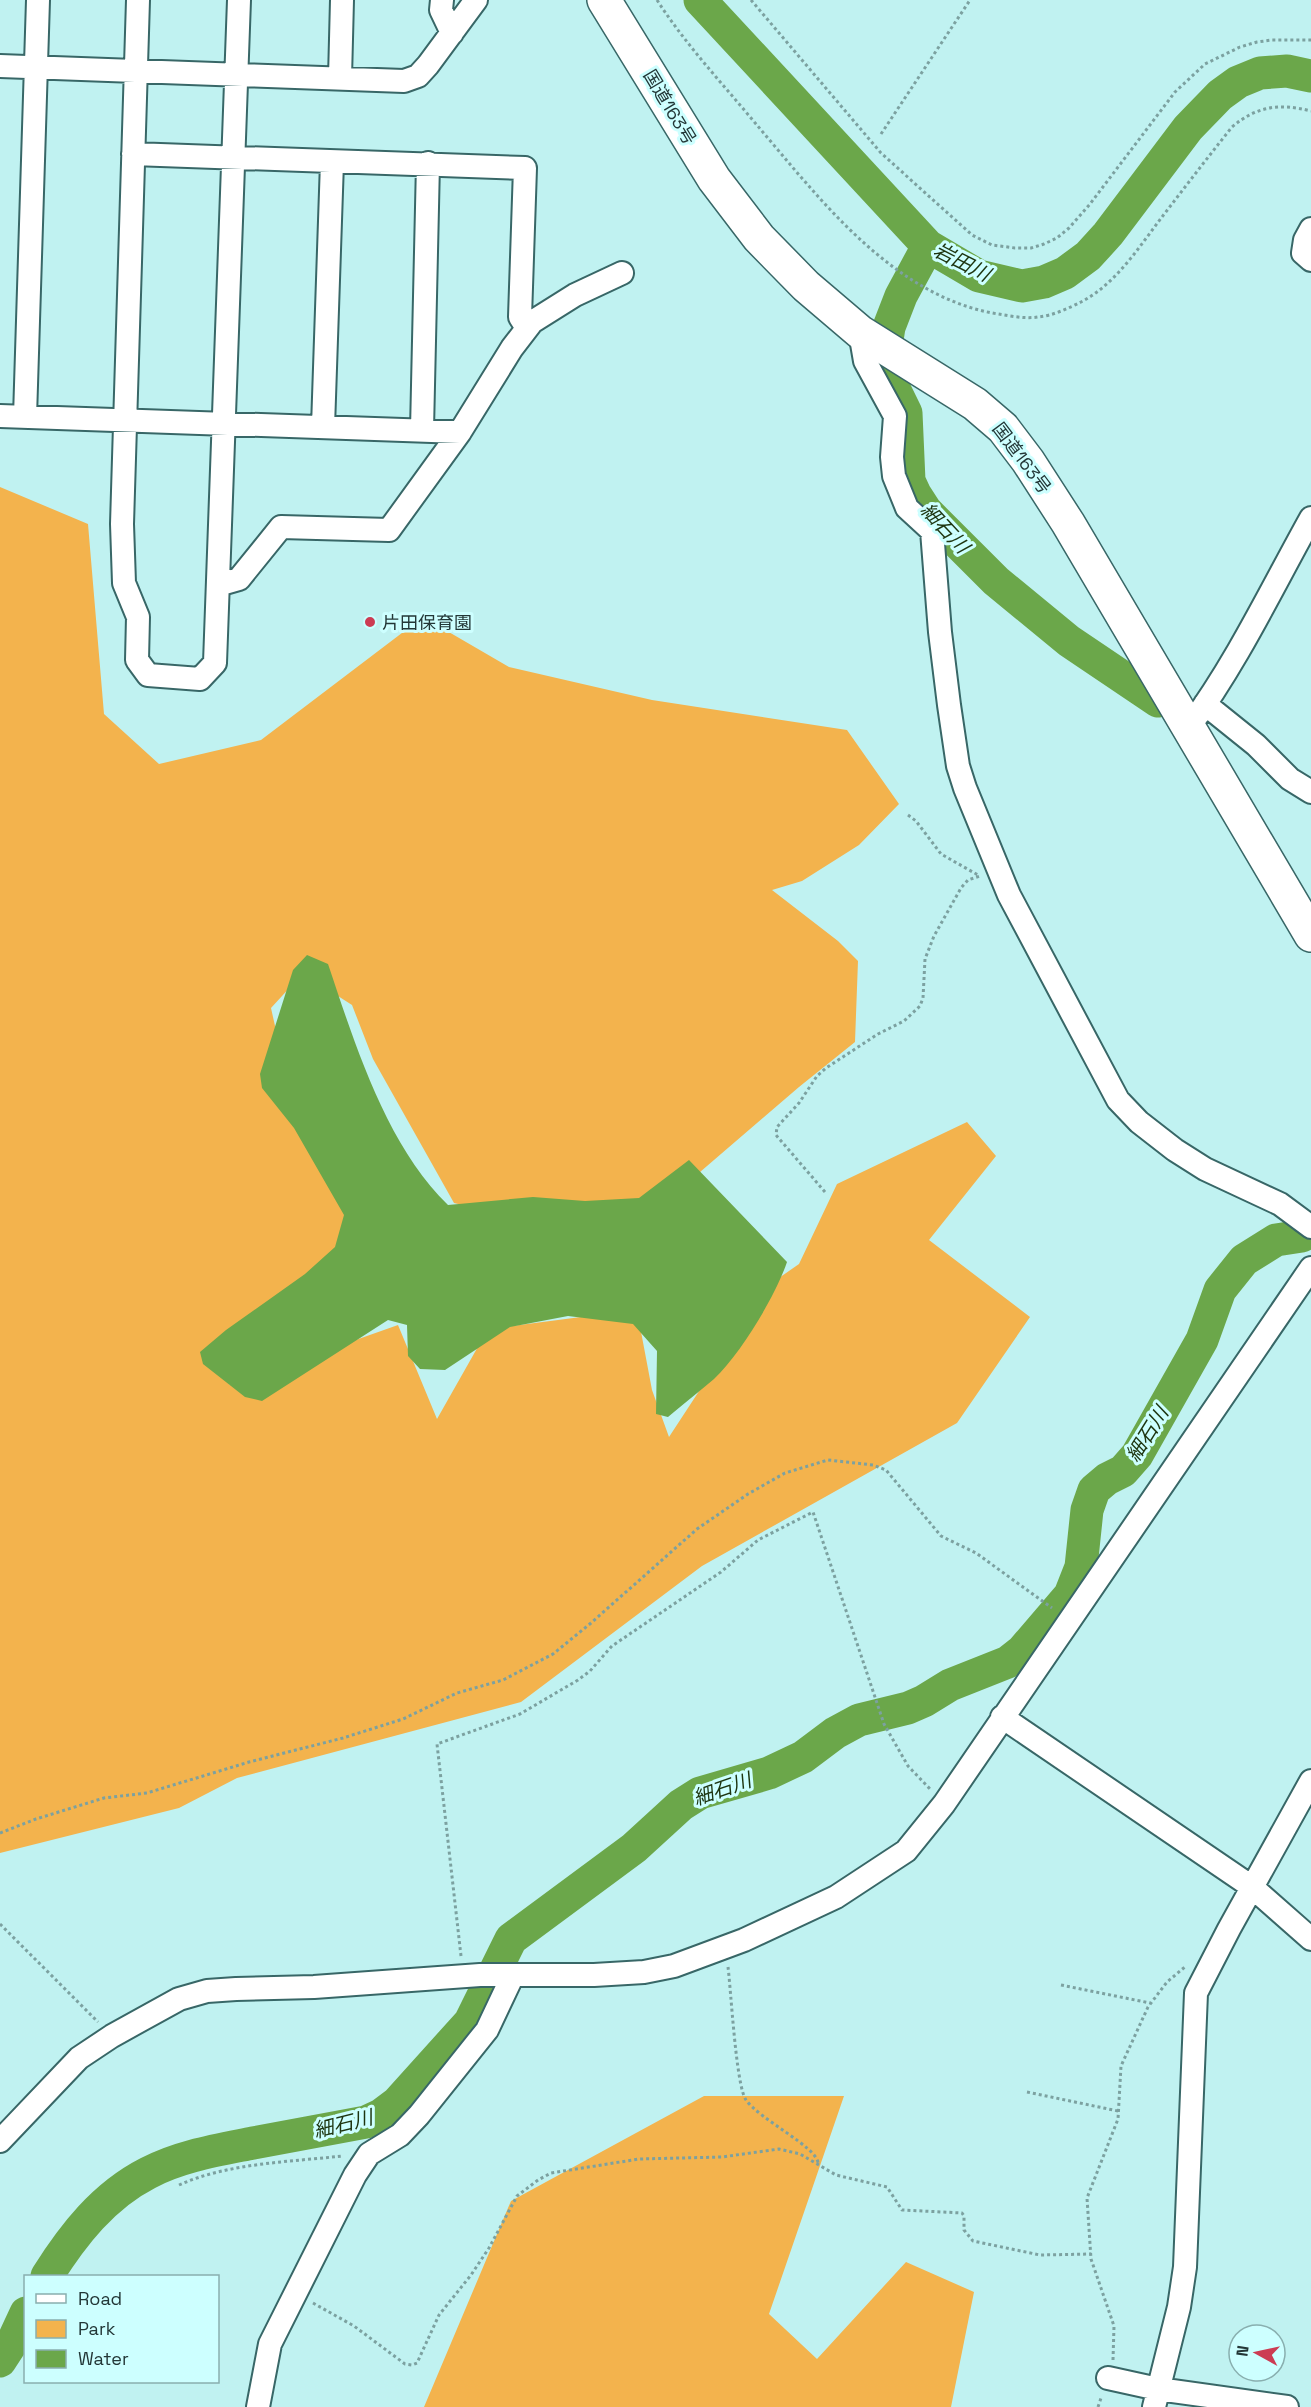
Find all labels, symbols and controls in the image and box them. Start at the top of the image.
street label: 国道163号 [639,65,701,149]
water label: 岩田川 [929,237,996,288]
street label: 国道163号 [988,418,1056,498]
water label: 細石川 [915,497,976,560]
place label: 片田保育園 [382,611,472,634]
marker: 片田保育園 [363,615,377,629]
water label: 細石川 [1120,1400,1175,1466]
water label: 細石川 [689,1766,756,1811]
water label: 細石川 [311,2104,377,2144]
legend [24,2275,219,2383]
text: Road [78,2287,122,2310]
text: Park [78,2317,116,2340]
north arrow [1227,2323,1287,2383]
text: N [1231,2344,1254,2358]
text: Water [78,2347,129,2370]

